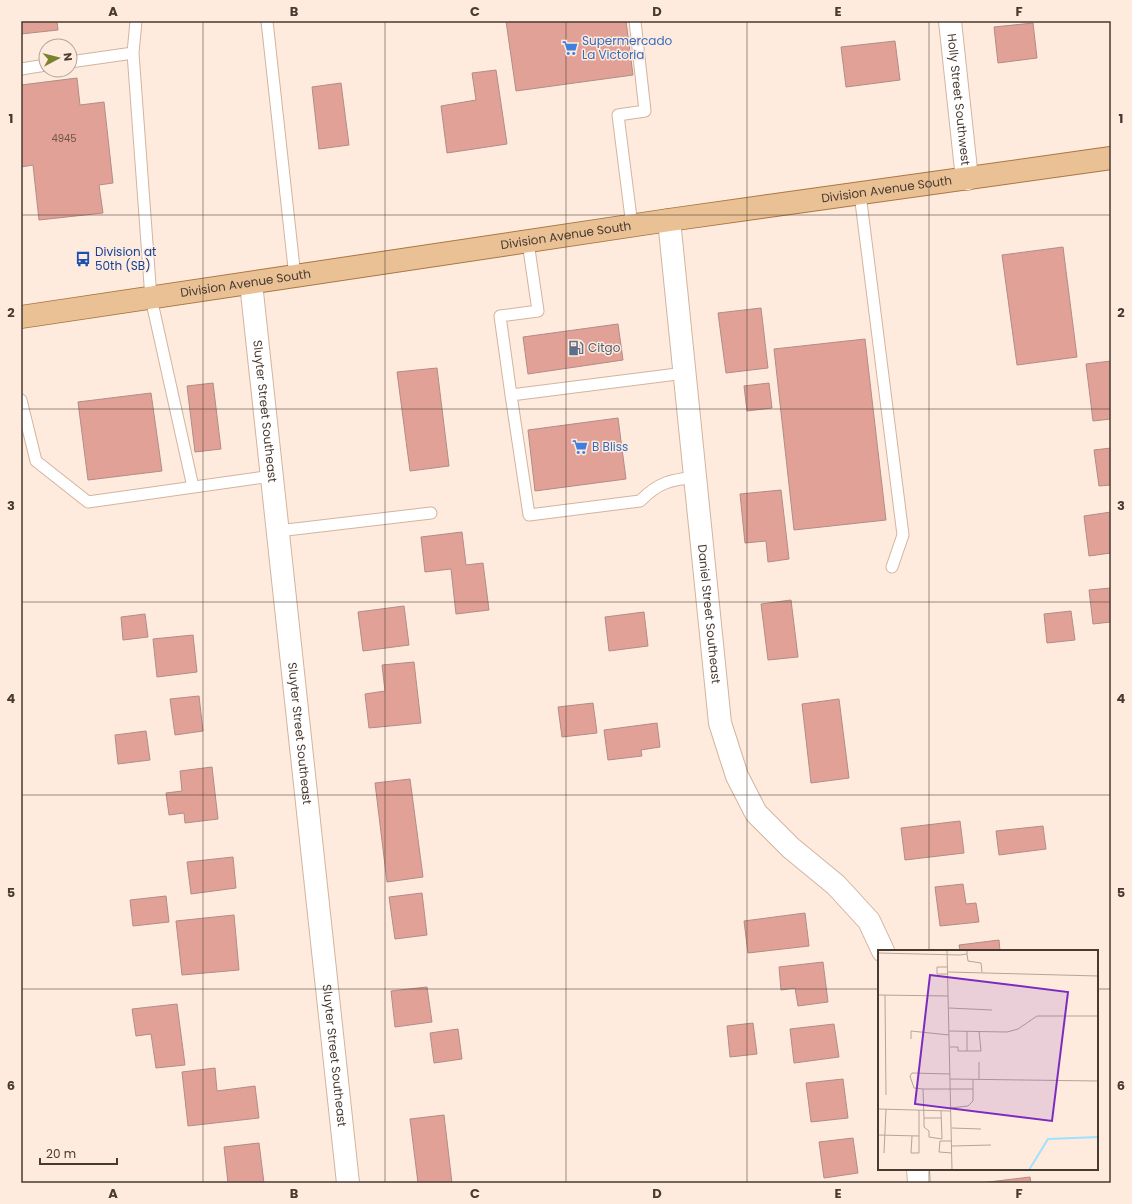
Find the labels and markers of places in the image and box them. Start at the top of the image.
place label: Supermercado La Victoria [582,32,673,63]
supermarket icon: Supermercado La Victoria [561,39,579,57]
place label: Division at 50th (SB) [95,243,156,274]
bus stop icon: Division at 50th (SB) [74,250,92,268]
fuel station icon: Citgo [567,339,585,357]
place label: Citgo [588,339,621,356]
supermarket icon: B Bliss [571,438,589,456]
place label: B Bliss [592,438,628,455]

